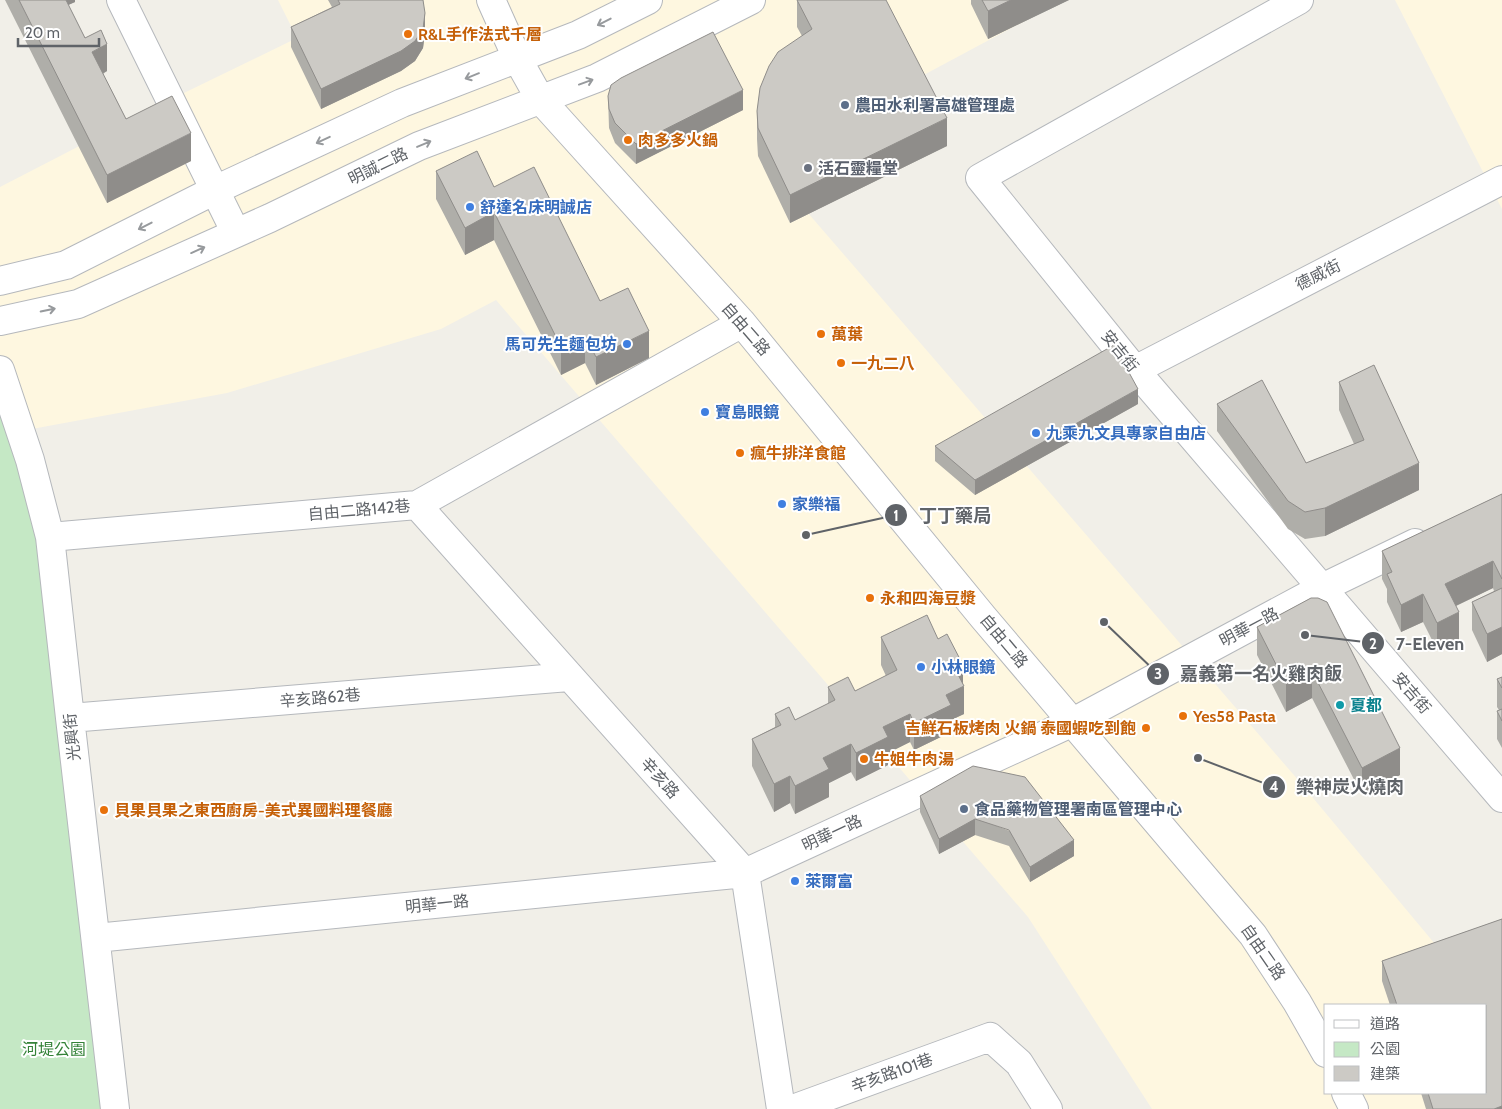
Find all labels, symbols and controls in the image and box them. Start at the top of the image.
scale bar [18,15,99,47]
one-way arrow [597,17,612,27]
text: 20 m [25,24,60,42]
place label: R&L手作法式千層 [418,25,542,44]
marker: R&L手作法式千層 [402,28,414,40]
one-way arrow [465,72,480,81]
one-way arrow [578,77,593,86]
place label: 農田水利署高雄管理處 [855,96,1015,115]
marker: 農田水利署高雄管理處 [839,99,851,111]
place label: 肉多多火鍋 [638,131,718,150]
marker: 肉多多火鍋 [622,134,634,146]
one-way arrow [316,136,331,145]
one-way arrow [416,139,431,148]
street label: 明誠二路 [345,143,411,189]
place label: 活石靈糧堂 [818,159,898,178]
marker: 活石靈糧堂 [802,162,814,174]
place label: 舒達名床明誠店 [480,198,592,217]
marker: 舒達名床明誠店 [464,201,476,213]
one-way arrow [138,222,153,231]
one-way arrow [190,245,205,255]
street label: 德威街 [1292,256,1344,294]
street label: 自由二路 [718,299,774,359]
one-way arrow [39,305,55,314]
place label: 萬葉 [831,325,863,344]
street label: 安吉街 [1098,326,1142,376]
marker: 萬葉 [815,328,827,340]
place label: 馬可先生麵包坊 [505,335,617,354]
marker: 馬可先生麵包坊 [621,338,633,350]
place label: 一九二八 [851,354,915,373]
marker: 一九二八 [835,357,847,369]
place label: 寶島眼鏡 [715,403,779,422]
marker: 寶島眼鏡 [699,406,711,418]
place label: 九乘九文具專家自由店 [1046,424,1206,443]
marker: 九乘九文具專家自由店 [1030,427,1042,439]
place label: 瘋牛排洋食館 [750,444,846,463]
marker: 瘋牛排洋食館 [734,447,746,459]
place label: 家樂福 [792,495,840,514]
street label: 自由二路142巷 [307,496,411,524]
marker: 家樂福 [776,498,788,510]
callout: 丁丁藥局 [884,499,1001,532]
text: 丁丁藥局 [919,505,991,527]
text: 1 [893,507,899,525]
place label: 永和四海豆漿 [880,589,976,608]
marker: 永和四海豆漿 [864,592,876,604]
street label: 明華一路 [1216,604,1282,650]
street label: 自由二路 [976,610,1032,672]
callout: 7-Eleven [1361,627,1474,660]
text: 7-Eleven [1396,633,1464,655]
text: 2 [1369,635,1377,653]
callout: 嘉義第一名火雞肉飯 [1145,657,1352,690]
place label: 小林眼鏡 [931,658,995,677]
marker: 小林眼鏡 [915,661,927,673]
text: 嘉義第一名火雞肉飯 [1180,663,1342,685]
text: 3 [1154,665,1162,683]
street label: 安吉街 [1389,669,1435,717]
street label: 辛亥路62巷 [279,685,361,711]
place label: 夏都 [1350,696,1382,715]
marker: 夏都 [1334,699,1346,711]
place label: Yes58 Pasta [1192,707,1276,726]
marker: Yes58 Pasta [1177,710,1189,722]
street label: 光興街 [60,712,84,762]
place label: 吉鮮石板烤肉 火鍋 泰國蝦吃到飽 [905,719,1136,738]
marker: 吉鮮石板烤肉 火鍋 泰國蝦吃到飽 [1140,722,1152,734]
place label: 牛姐牛肉湯 [874,750,954,769]
marker: 牛姐牛肉湯 [858,753,870,765]
street label: 辛亥路 [637,754,683,802]
callout: 樂神炭火燒肉 [1261,771,1414,804]
text: 樂神炭火燒肉 [1296,776,1404,798]
text: 4 [1269,778,1279,796]
place label: 食品藥物管理署南區管理中心 [974,800,1182,819]
place label: 貝果貝果之東西廚房-美式異國料理餐廳 [114,801,393,820]
marker: 食品藥物管理署南區管理中心 [958,803,970,815]
marker: 貝果貝果之東西廚房-美式異國料理餐廳 [98,804,110,816]
street label: 明華一路 [799,811,865,855]
place label: 萊爾富 [805,872,853,891]
marker: 萊爾富 [789,875,801,887]
street label: 明華一路 [404,891,470,917]
street label: 自由二路 [1237,920,1289,984]
legend [1324,1004,1487,1094]
text: 道路 [1370,1015,1400,1033]
park label: 河堤公園 [22,1040,86,1059]
text: 公園 [1370,1040,1400,1058]
street label: 辛亥路101巷 [849,1049,935,1097]
text: 建築 [1370,1065,1400,1083]

